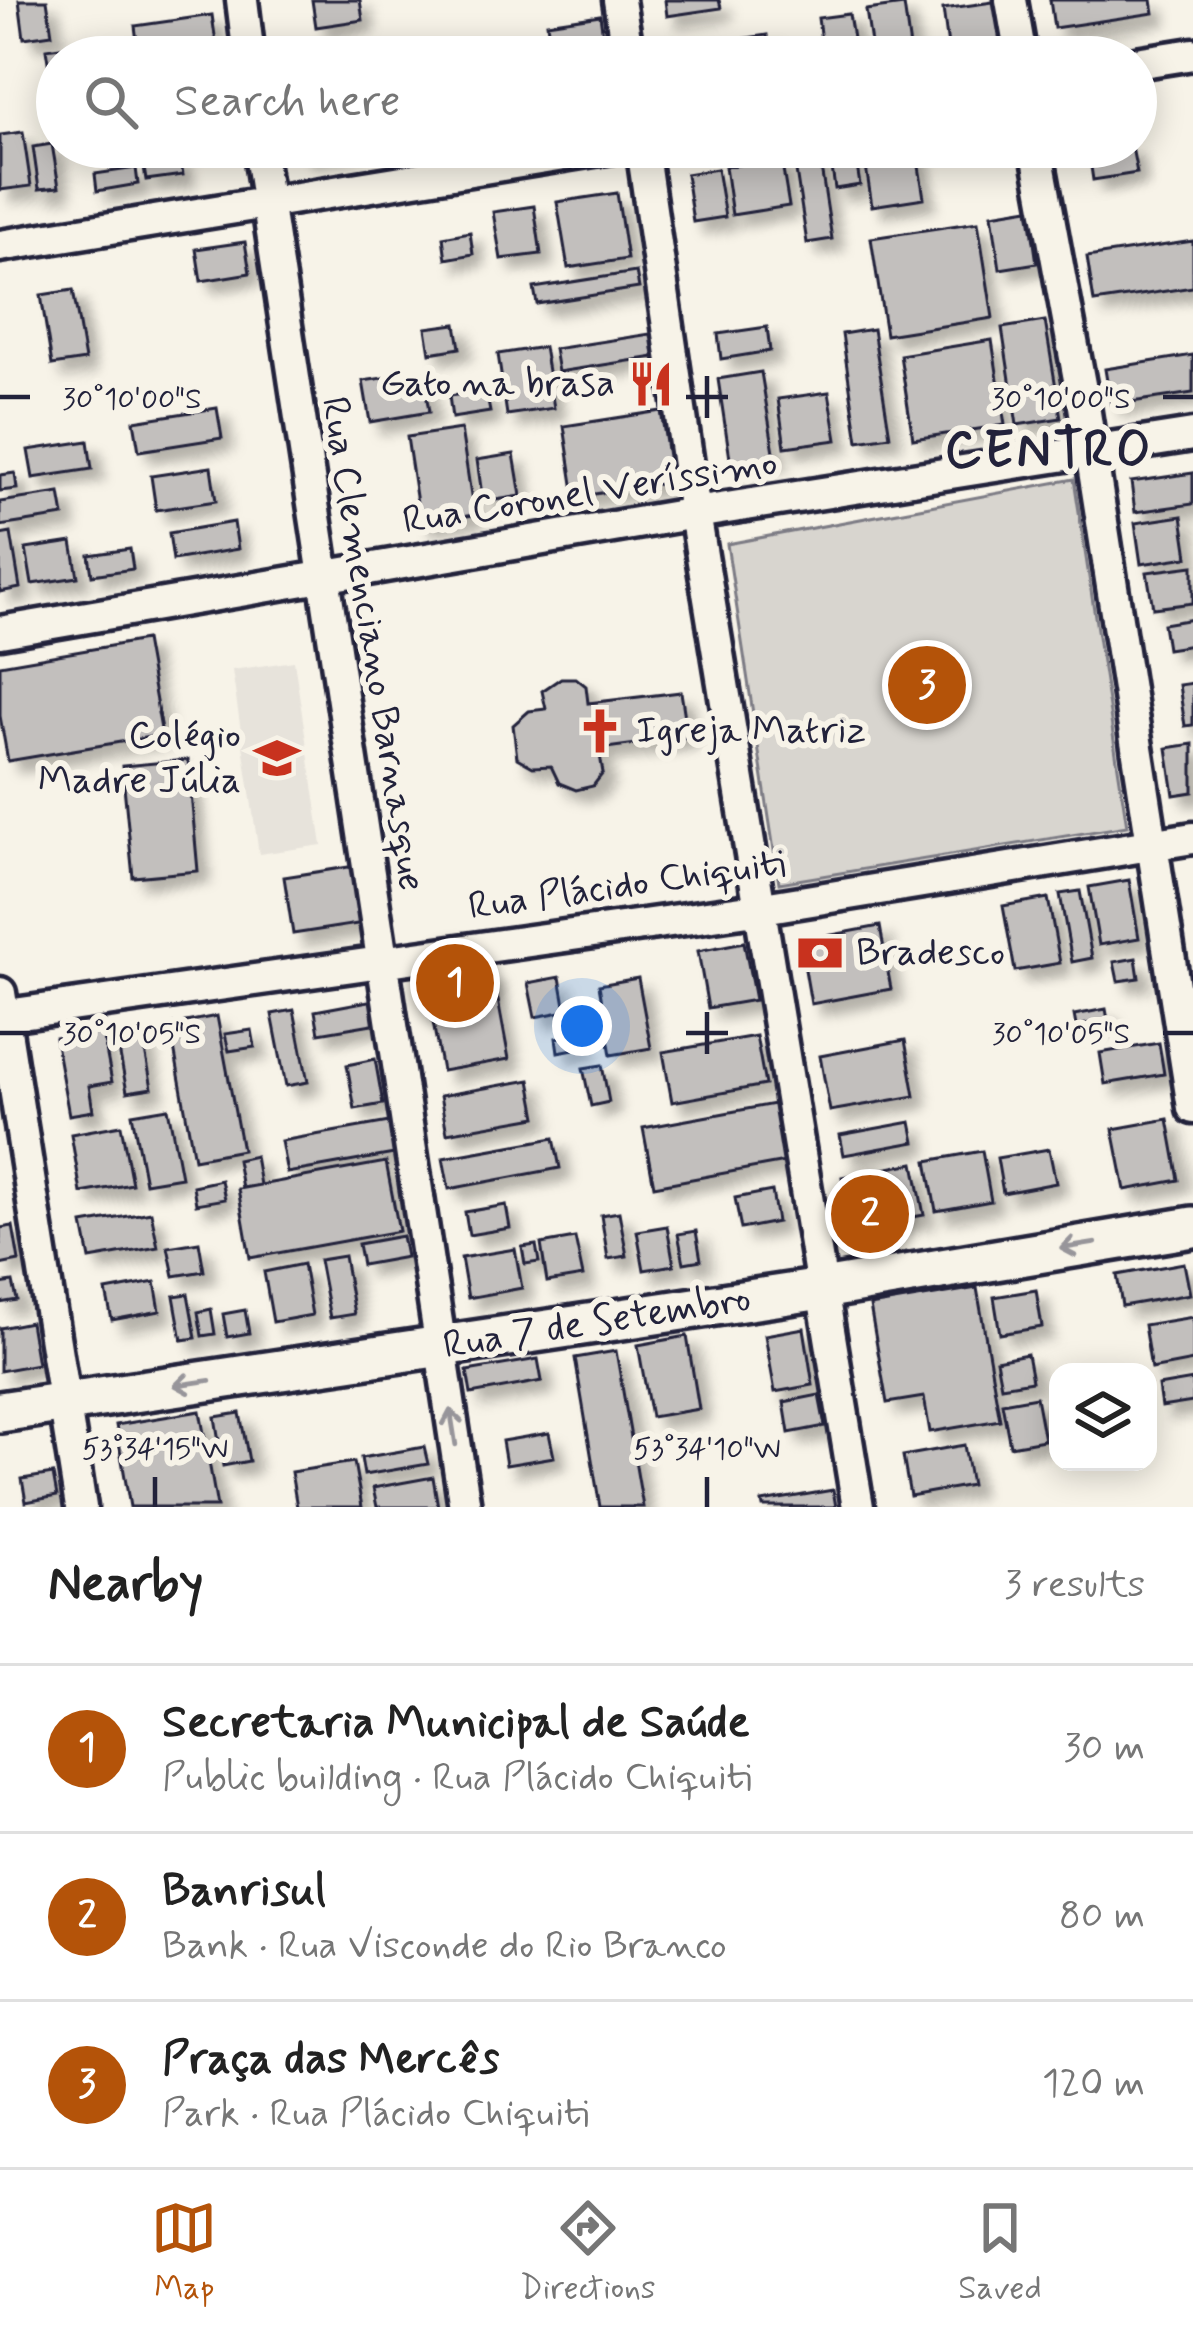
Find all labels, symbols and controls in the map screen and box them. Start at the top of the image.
search box [36,36,1157,168]
icon: search [78,69,144,135]
text: Search here [174,73,401,132]
place label: Gato na brasa [380,359,615,410]
restaurant icon: Gato na brasa [626,359,676,409]
text: 30°10'00"S [62,380,202,419]
text: 30°10'00"S [991,380,1131,419]
street label: Rua Clemenciano Barnasque [308,393,436,895]
district label: CENTRO [945,419,1153,485]
street label: Rua Coronel Veríssimo [399,438,781,548]
pin: 3 [888,640,966,730]
church icon: Igreja Matriz [575,706,625,756]
place label: Igreja Matriz [636,706,866,757]
place label: Colégio Madre Júlia [38,711,241,807]
school or university icon: Colégio Madre Júlia [252,733,302,783]
street label: Rua Plácido Chiquiti [465,839,789,933]
bank icon: Bradesco [795,928,845,978]
place label: Bradesco [856,928,1005,979]
pin: 1 [416,938,494,1028]
your location [552,996,612,1056]
text: 30°10'05"S [63,1015,201,1054]
text: 30°10'05"S [992,1015,1130,1054]
pin: 2 [831,1169,909,1259]
one-way arrow [1059,1236,1098,1259]
street label: Rua 7 de Setembro [440,1274,754,1372]
map controls [1049,1363,1157,1471]
button: layers [1049,1363,1157,1471]
one-way arrow [174,1373,213,1395]
one-way arrow [441,1408,464,1447]
text: 53°34'15"W [82,1430,228,1469]
text: 53°34'10"W [633,1430,781,1469]
text: Nearby [48,1552,203,1618]
text: 3 results [1004,1560,1145,1611]
text: Secretaria Municipal de Saúde [162,1694,750,1753]
text: 1 [78,1723,96,1774]
text: 30 m [1063,1723,1145,1774]
text: Public building · Rua Plácido Chiquiti [162,1753,752,1804]
text: Banrisul [162,1862,326,1921]
text: 2 [77,1891,97,1942]
text: 80 m [1059,1891,1145,1942]
text: Bank · Rua Visconde do Rio Branco [162,1921,727,1972]
text: Praça das Mercês [162,2030,499,2089]
text: 3 [78,2059,96,2110]
text: 120 m [1042,2059,1145,2110]
text: Park · Rua Plácido Chiquiti [162,2089,589,2140]
tab: Map [151,2195,217,2311]
tab: Directions [520,2195,656,2311]
tab: Saved [958,2195,1042,2311]

